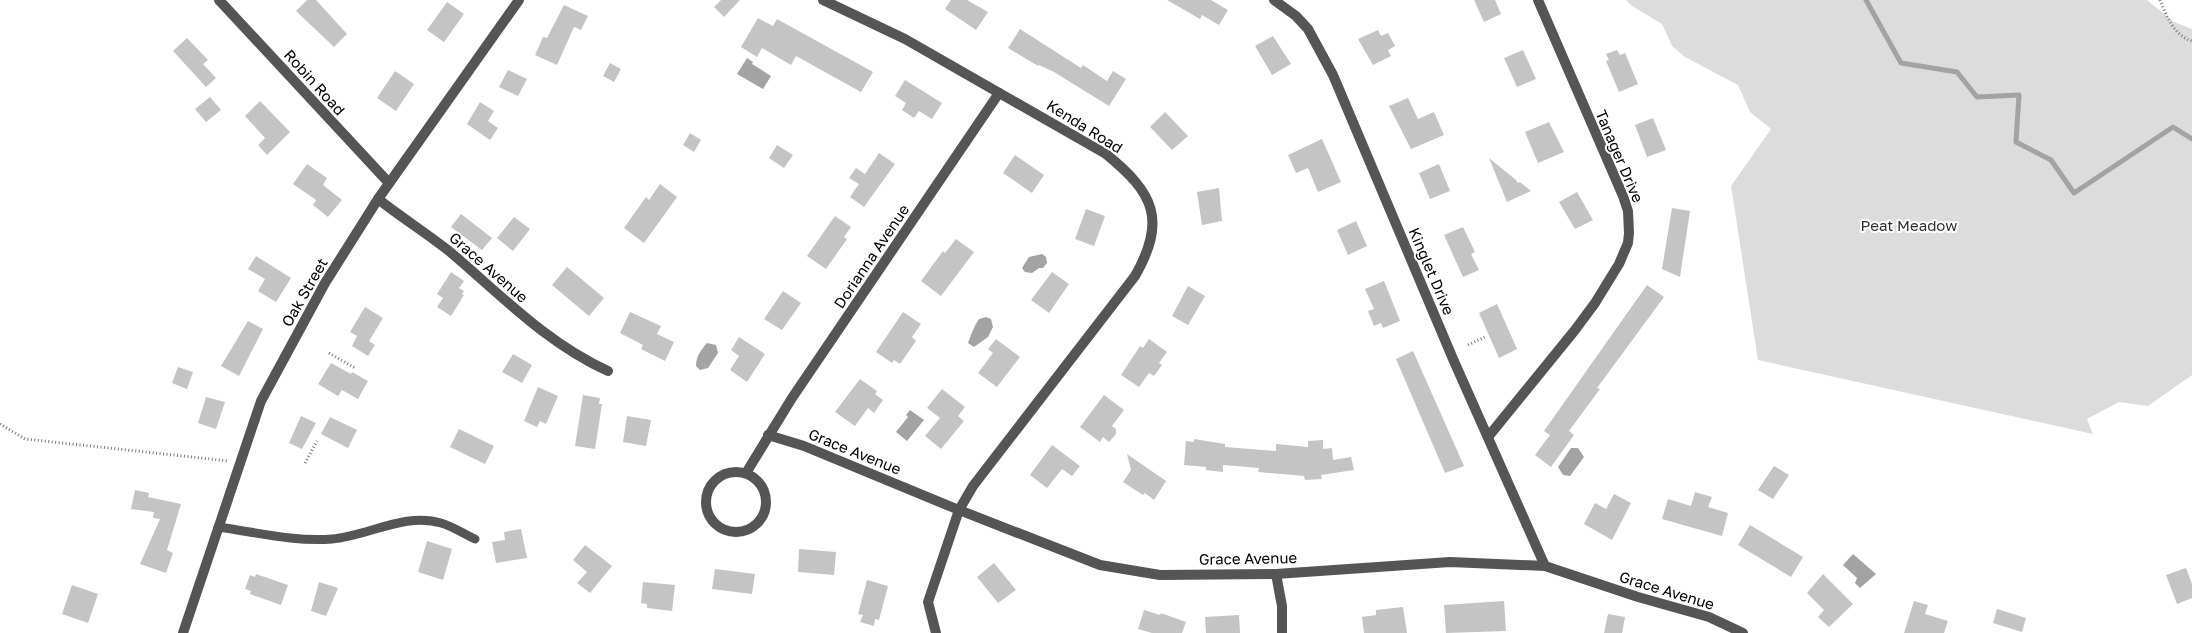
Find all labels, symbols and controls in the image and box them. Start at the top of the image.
street label: Robin Road [281,45,349,119]
street label: Kenda Road [1044,96,1126,156]
street label: Tanager Drive [1592,107,1648,205]
street label: Dorianna Avenue [830,200,913,311]
park label: Peat Meadow [1861,216,1957,234]
street label: Kinglet Drive [1406,225,1459,318]
street label: Grace Avenue [446,228,532,306]
street label: Oak Street [277,255,331,329]
street label: Grace Avenue [806,424,904,478]
street label: Grace Avenue [1199,548,1298,568]
street label: Grace Avenue [1617,567,1717,613]

